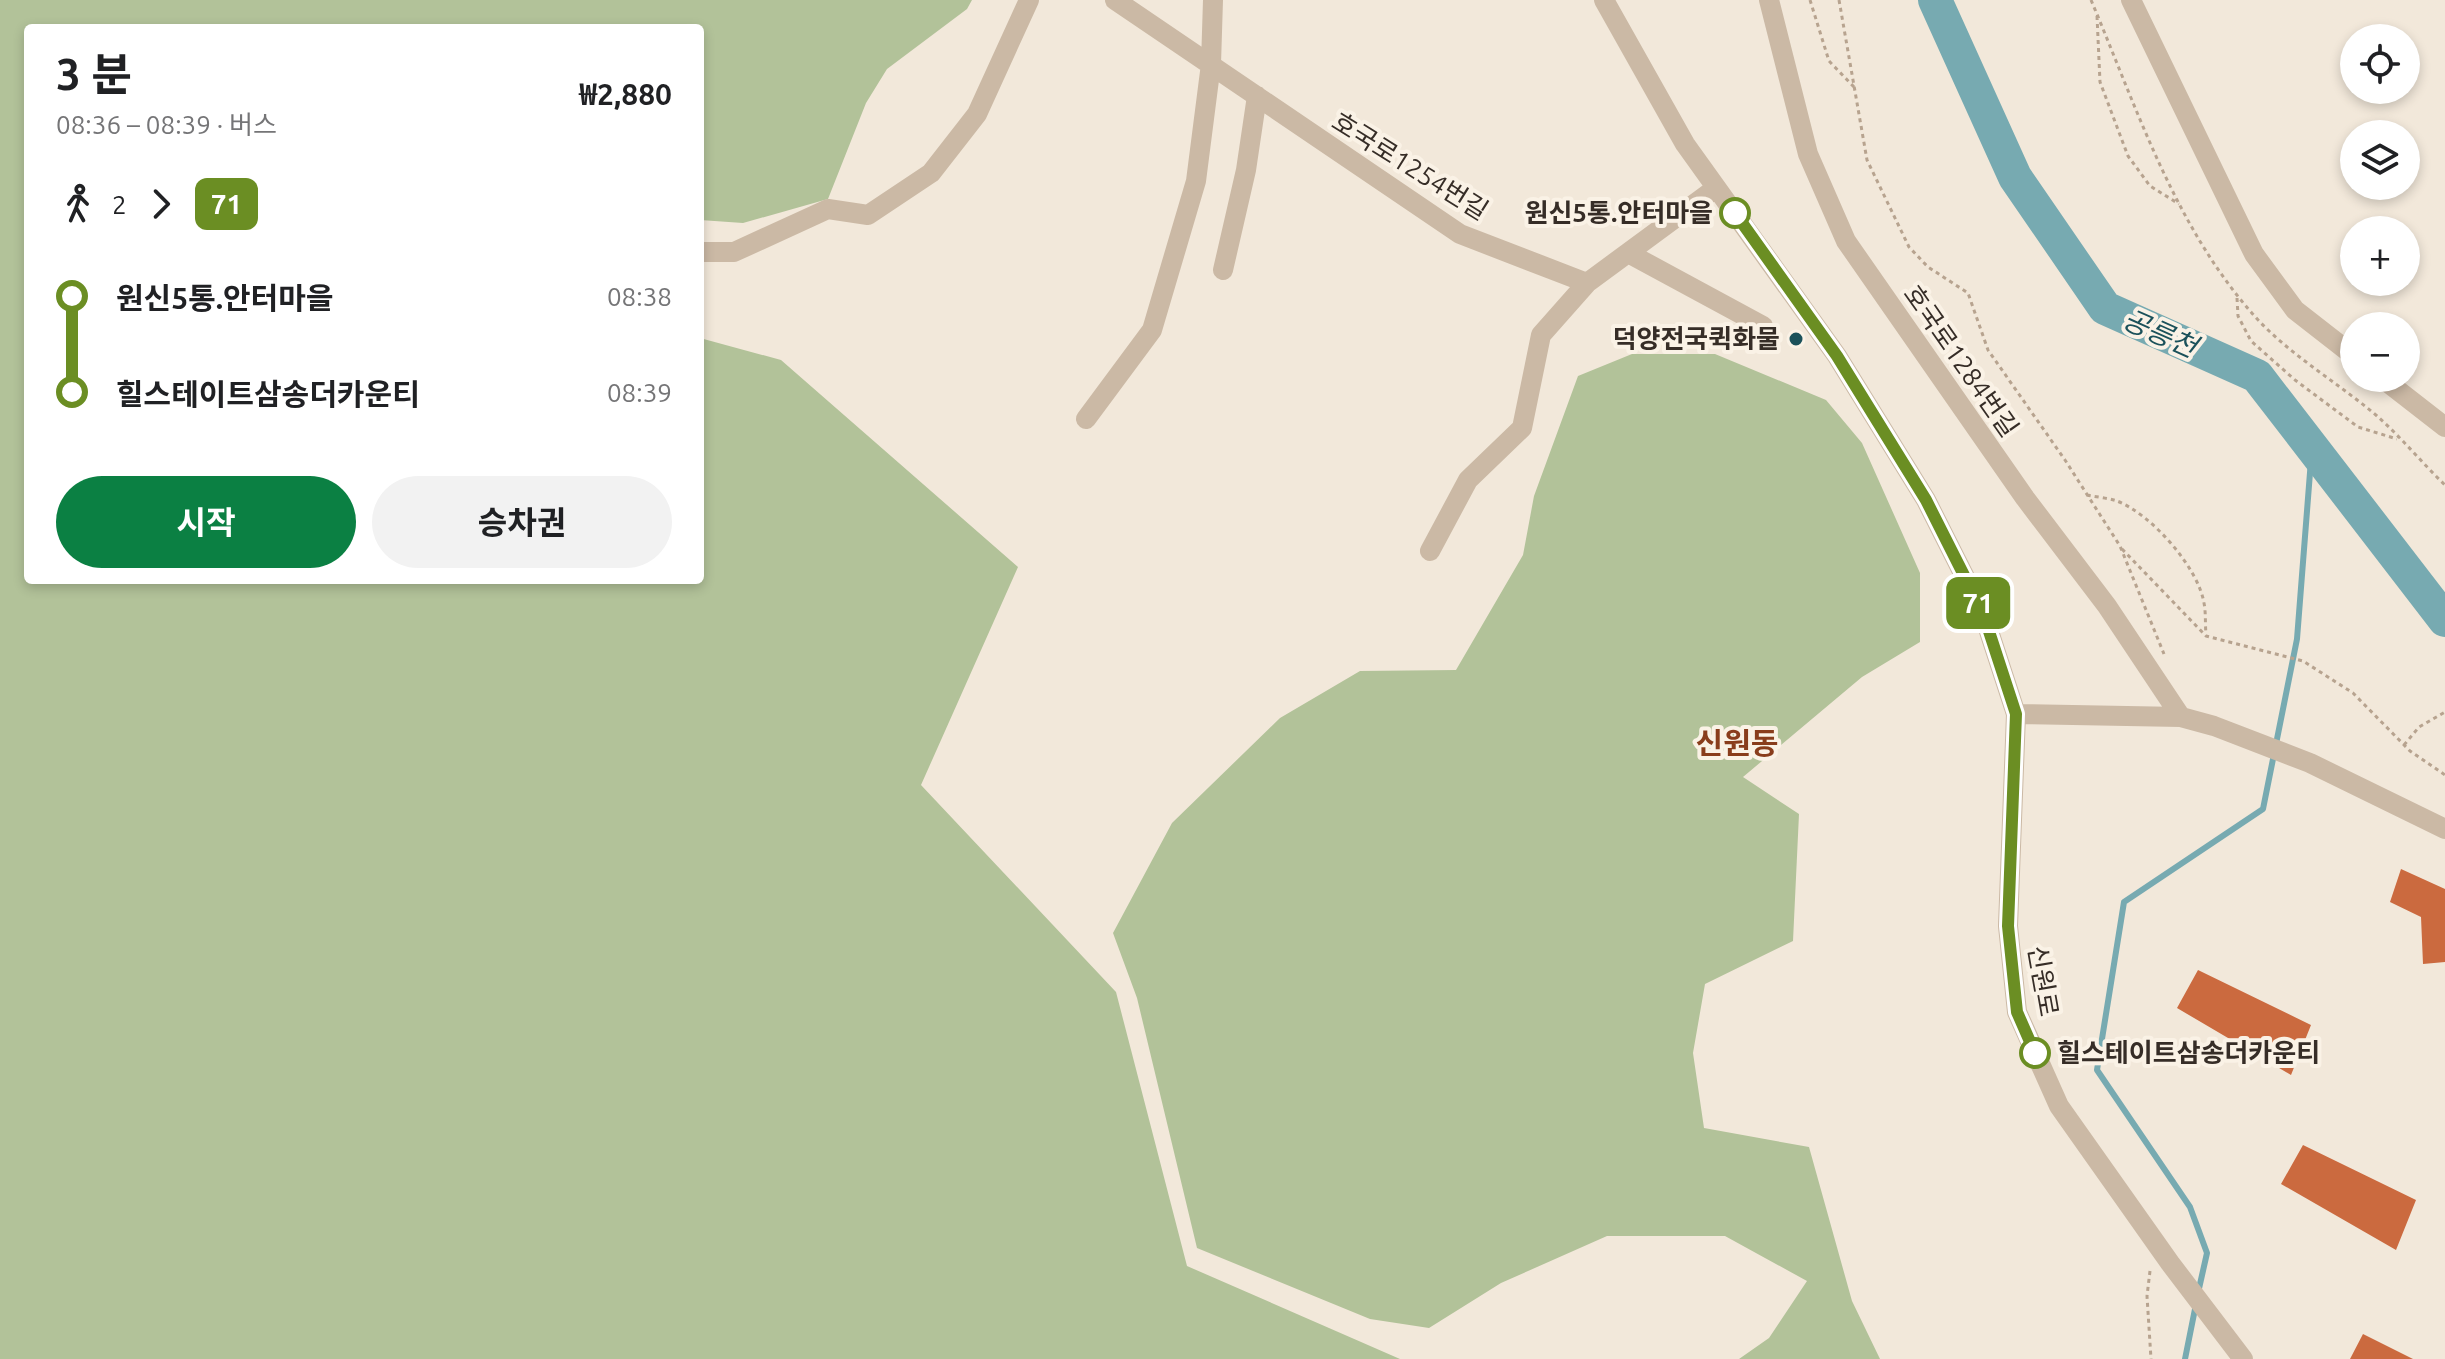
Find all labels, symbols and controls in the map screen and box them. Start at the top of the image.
map controls [2340,24,2420,392]
button: locate [2340,24,2420,104]
text: 3 분 [56,49,132,98]
text: ₩2,880 [579,77,672,111]
street label: 호국로1254번길 [1327,106,1494,225]
text: 08:36 – 08:39 · 버스 [56,110,277,139]
button: layers [2340,120,2420,200]
icon: walk [56,182,100,226]
icon: forward [139,182,183,226]
text: 71 [211,188,242,219]
text: 2 [112,190,127,219]
place label: 원신5통.안터마을 [1524,198,1713,227]
marker: 원신5통.안터마을 [1720,198,1750,228]
button: + [2340,216,2420,296]
street label: 호국로1284번길 [1898,279,2024,442]
text: 원신5통.안터마을 [116,281,334,315]
text: 08:38 [607,282,672,311]
water label: 공릉천 [2119,303,2205,364]
button: − [2340,312,2420,392]
place label: 덕양전국퀵화물 [1613,324,1780,353]
marker: 덕양전국퀵화물 [1787,330,1805,348]
text: 힐스테이트삼송더카운티 [116,377,420,411]
text: 08:39 [607,378,672,407]
button: 시작 [56,476,356,568]
button: 승차권 [372,476,672,568]
line badge: 71 [1942,577,2014,629]
text: 71 [1962,587,1994,618]
district label: 신원동 [1696,726,1778,760]
street label: 신원로 [2023,943,2064,1019]
marker: 힐스테이트삼송더카운티 [2020,1038,2050,1068]
place label: 힐스테이트삼송더카운티 [2057,1038,2320,1067]

